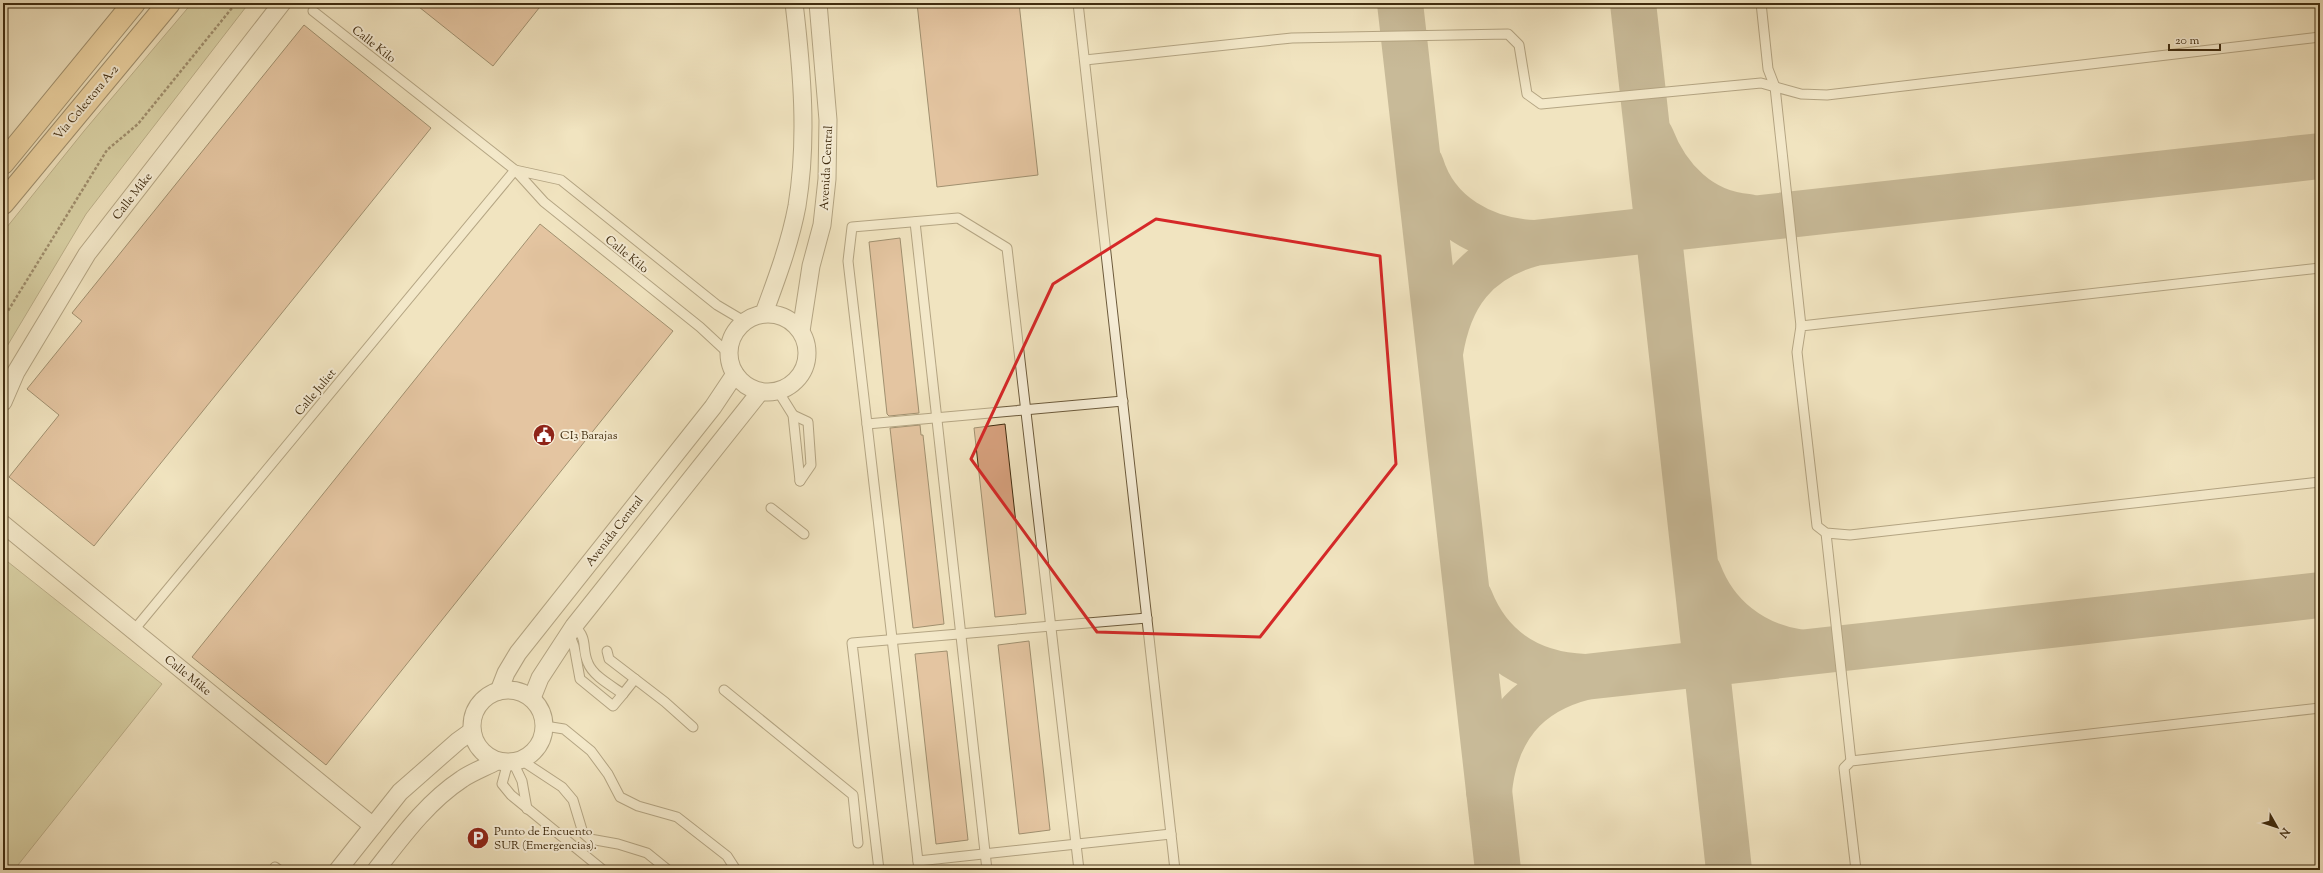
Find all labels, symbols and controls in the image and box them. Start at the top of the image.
street label: Calle Kilo [347,22,400,68]
scale bar [2169,26,2220,52]
text: 20 m [2175,32,2200,50]
street label: Vía Colectora A-2 [50,61,124,144]
street label: Avenida Central [816,124,838,211]
street label: Calle Mike [108,169,157,224]
street label: Calle Kilo [601,232,652,278]
street label: Calle Juliet [291,365,341,420]
public building icon: CI3 Barajas [531,422,557,448]
place label: CI3 Barajas [560,427,618,445]
street label: Avenida Central [581,492,649,571]
street label: Calle Mike [160,651,215,701]
north arrow [2257,807,2297,847]
place label: Punto de Encuento SUR (Emergencias). [494,823,597,855]
text: N [2275,823,2294,841]
parking icon: Punto de Encuento SUR (Emergencias). [465,825,491,851]

